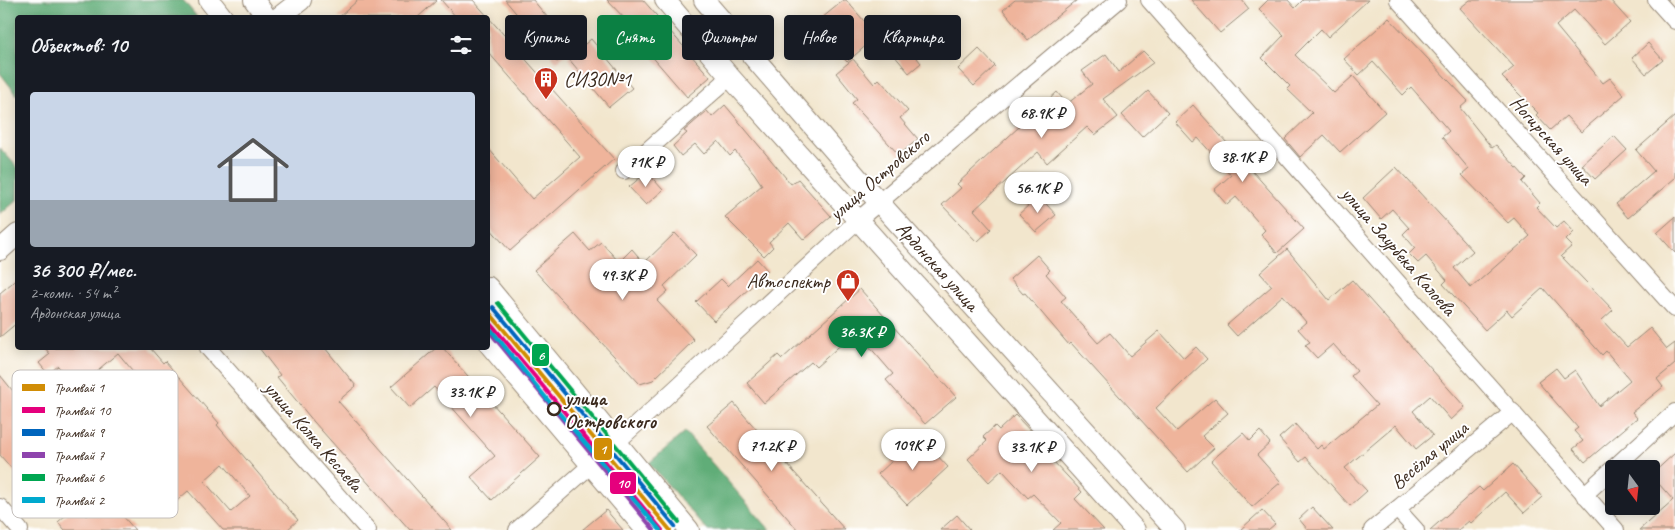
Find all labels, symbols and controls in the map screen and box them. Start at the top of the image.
chip: Купить [505,15,587,60]
chip: Снять [597,15,672,60]
chip: Фильтры [682,15,774,60]
chip: Новое [784,15,854,60]
chip: Квартира [864,15,961,60]
icon: filters [447,31,475,59]
text: Объектов: 10 [30,32,127,58]
building icon: СИЗО№1 [533,66,559,100]
place label: СИЗО№1 [564,67,632,92]
street label: Ногирская улица [1505,90,1599,191]
pin: 68.9K ₽ [996,96,1088,139]
text: 68.9K ₽ [1019,103,1065,123]
street label: улица Островского [823,124,936,227]
icon: home [208,125,298,215]
pin: 38.1K ₽ [1197,140,1289,183]
pin: 71K ₽ [611,146,681,188]
text: 38.1K ₽ [1220,147,1266,167]
text: 71K ₽ [629,152,663,172]
pin: 56.1K ₽ [992,172,1084,214]
text: 56.1K ₽ [1015,178,1061,198]
street label: улица Заурбека Калоева [1335,181,1463,322]
street label: Ардонская улица [891,216,986,318]
text: 36 300 ₽/мес. [30,257,136,283]
pin: 49.3K ₽ [577,258,669,301]
text: 49.3K ₽ [601,265,645,285]
shop icon: Автоспектр [835,268,861,302]
place label: Автоспектр [747,269,831,294]
text: 2-комн. · 54 m² [30,283,116,303]
text: Ардонская улица [30,303,120,323]
pin: 36.3K ₽ [816,316,908,358]
text: 36.3K ₽ [839,322,885,342]
line badge: 6 [531,343,550,367]
text: 6 [538,347,546,364]
legend [12,370,178,518]
street label: улица Колка Кесаева [258,375,370,498]
pin: 33.1K ₽ [425,376,517,418]
text: Трамвай 1 [54,379,105,396]
text: 33.1K ₽ [448,382,494,402]
place label: улица Островского [563,386,657,434]
text: Трамвай 10 [54,402,112,419]
marker: улица Островского [547,402,561,416]
street label: Весёлая улица [1386,415,1475,495]
text: Трамвай 9 [54,424,106,441]
pin: 109K ₽ [872,428,954,471]
pin: 71.2K ₽ [726,430,818,472]
pin: 33.1K ₽ [986,430,1078,473]
text: 109K ₽ [892,435,934,455]
text: 71.2K ₽ [750,436,794,456]
line badge: 1 [593,437,613,461]
text: 33.1K ₽ [1009,437,1055,457]
text: 1 [600,441,608,458]
text: Трамвай 7 [54,447,105,464]
north arrow [1605,460,1660,515]
map controls [1605,460,1660,515]
text: Трамвай 6 [54,469,105,486]
line badge: 10 [609,471,637,495]
text: 10 [617,475,631,492]
text: Трамвай 2 [54,492,106,509]

